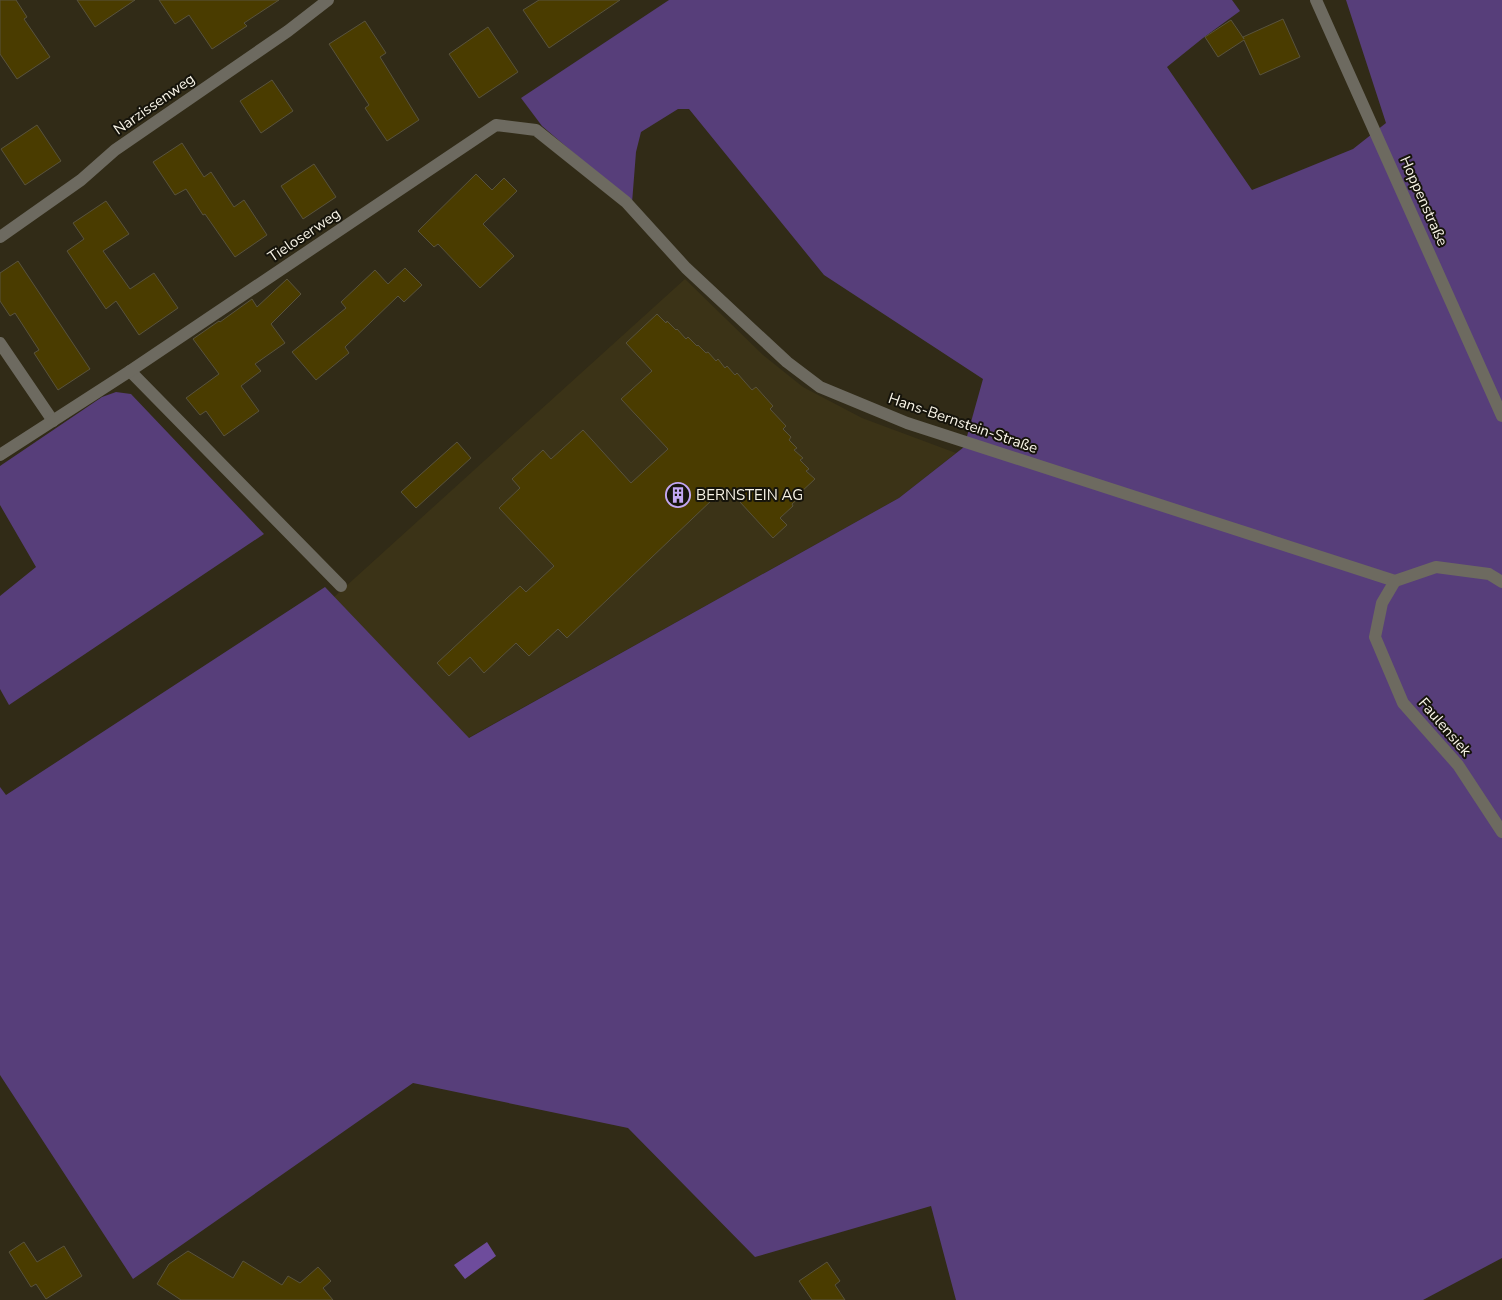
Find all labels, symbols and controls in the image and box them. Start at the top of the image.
street label: Narzissenweg [109,69,199,139]
street label: Hoppenstraße [1395,153,1453,249]
street label: Tieloserweg [264,203,344,267]
street label: Hans-Bernstein-Straße [886,388,1040,458]
building icon: BERNSTEIN AG [665,482,691,508]
place label: BERNSTEIN AG [696,485,803,505]
street label: Faulensiek [1414,694,1476,761]

